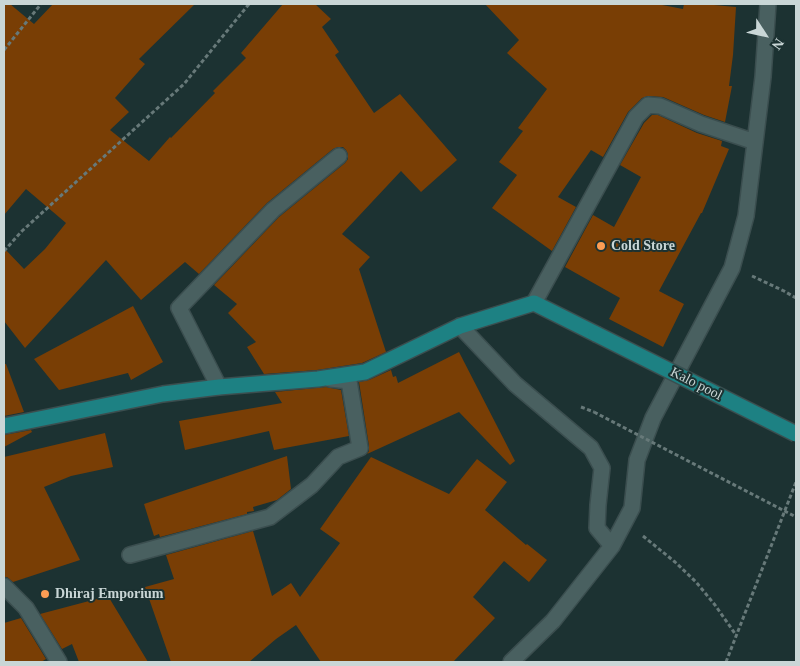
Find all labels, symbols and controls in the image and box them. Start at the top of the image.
north arrow [740,10,790,60]
text: N [769,35,787,52]
place label: Cold Store [611,238,675,254]
marker: Cold Store [595,240,607,252]
street label: Kalo pool [667,364,725,404]
place label: Dhiraj Emporium [55,586,164,602]
marker: Dhiraj Emporium [39,588,51,600]

